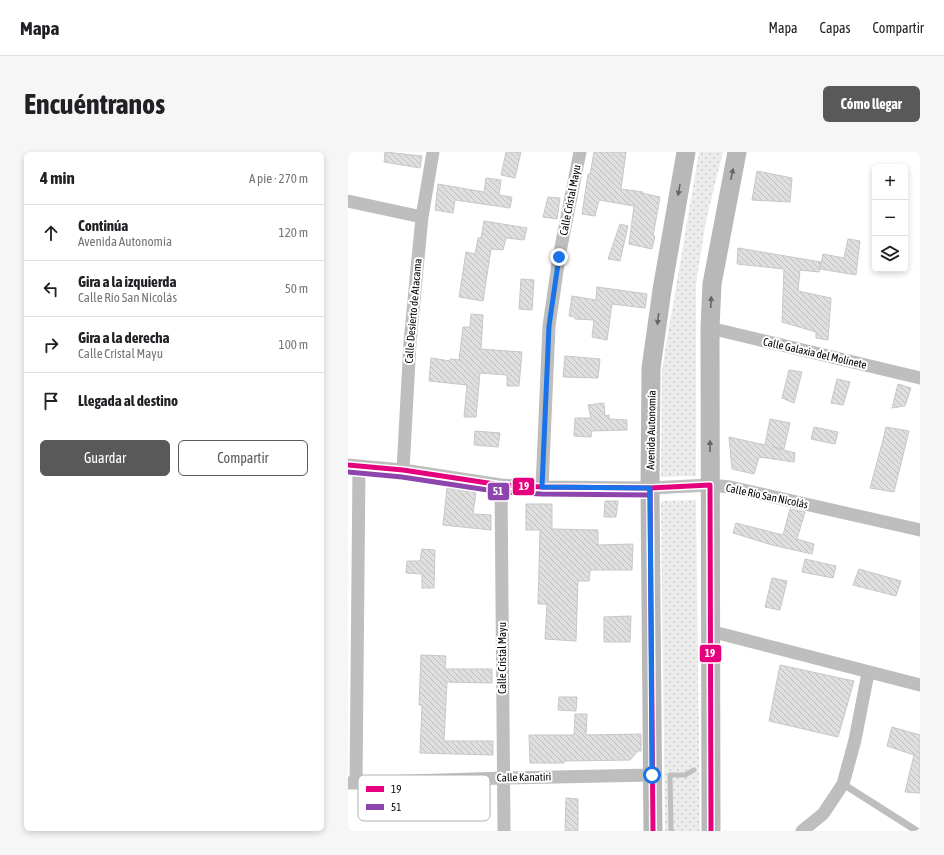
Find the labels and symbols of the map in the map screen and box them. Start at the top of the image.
street label: Calle Cristal Mayu [557,164,583,236]
one-way arrow [730,168,736,180]
one-way arrow [676,184,682,197]
route end [550,248,568,266]
street label: Calle Desierto de Atacama [402,258,424,364]
one-way arrow [708,296,715,308]
one-way arrow [655,313,661,325]
street label: Calle Galaxia del Molinete [762,335,868,371]
street label: Avenida Autonomía [644,390,658,470]
one-way arrow [707,439,713,452]
line badge: 19 [512,477,535,496]
text: 19 [519,480,529,492]
street label: Calle Río San Nicolás [725,481,809,511]
line badge: 51 [487,482,510,501]
text: 51 [493,485,503,497]
street label: Calle Cristal Mayu [496,622,508,694]
line badge: 19 [699,644,722,663]
text: 19 [705,647,715,659]
route start [643,766,661,784]
street label: Calle Kanatiri [497,771,551,783]
legend [358,775,490,821]
text: 19 [391,783,401,795]
text: 51 [391,801,401,813]

